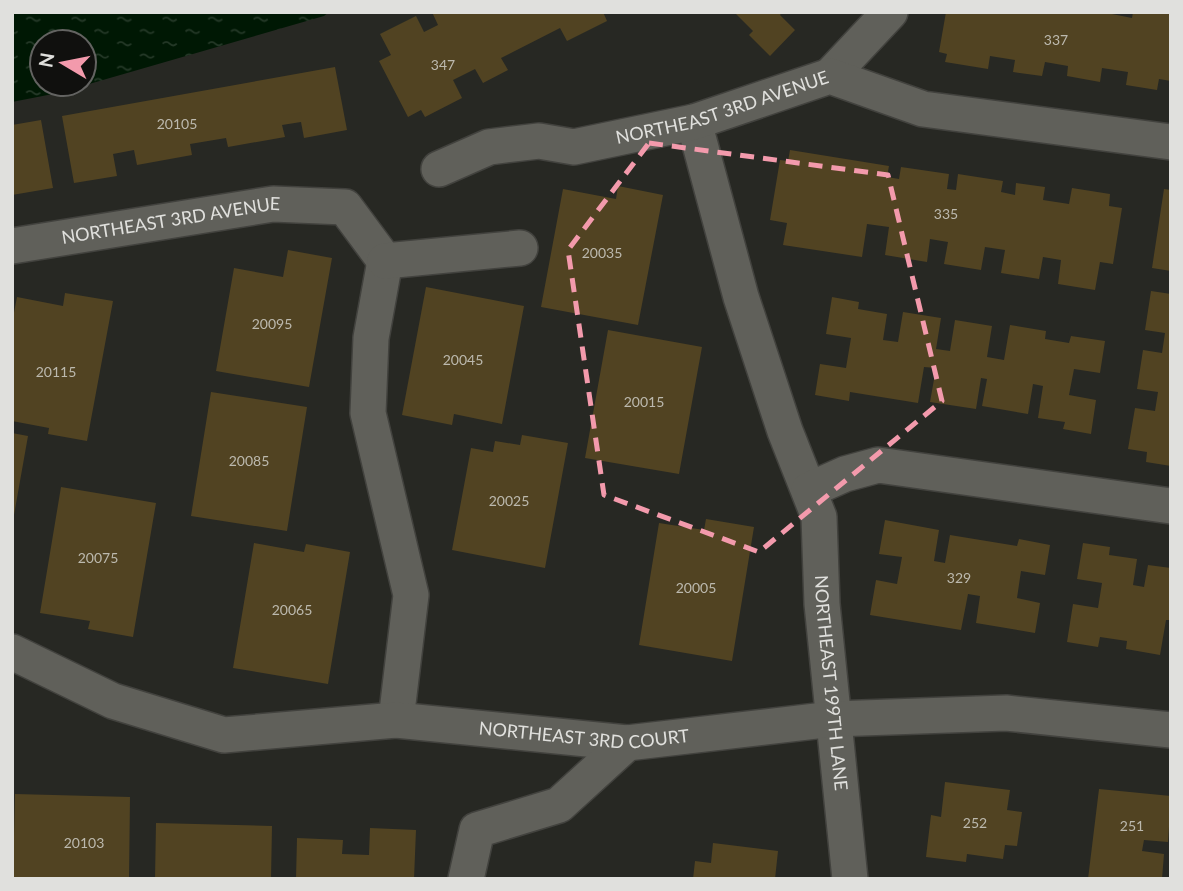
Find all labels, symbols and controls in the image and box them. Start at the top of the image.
north arrow [28,28,98,98]
house number: 337 [1044,31,1068,48]
text: N [33,51,58,69]
house number: 347 [431,56,455,73]
street label: NORTHEAST 3RD AVENUE [614,65,831,148]
house number: 20105 [157,115,197,132]
street label: NORTHEAST 3RD AVENUE [60,192,281,248]
house number: 335 [934,205,958,222]
house number: 20035 [582,244,622,261]
house number: 20095 [252,315,292,332]
house number: 20045 [443,351,483,368]
house number: 20115 [36,363,76,380]
house number: 20015 [624,393,664,410]
house number: 20085 [229,452,269,469]
house number: 20025 [489,492,529,509]
house number: 20075 [78,549,118,566]
house number: 329 [947,569,971,586]
street label: NORTHEAST 199TH LANE [811,575,853,791]
house number: 20005 [676,579,716,596]
house number: 20065 [272,601,312,618]
street label: NORTHEAST 3RD COURT [478,716,691,753]
house number: 252 [963,814,987,831]
house number: 251 [1120,817,1144,834]
house number: 20103 [64,834,104,851]

